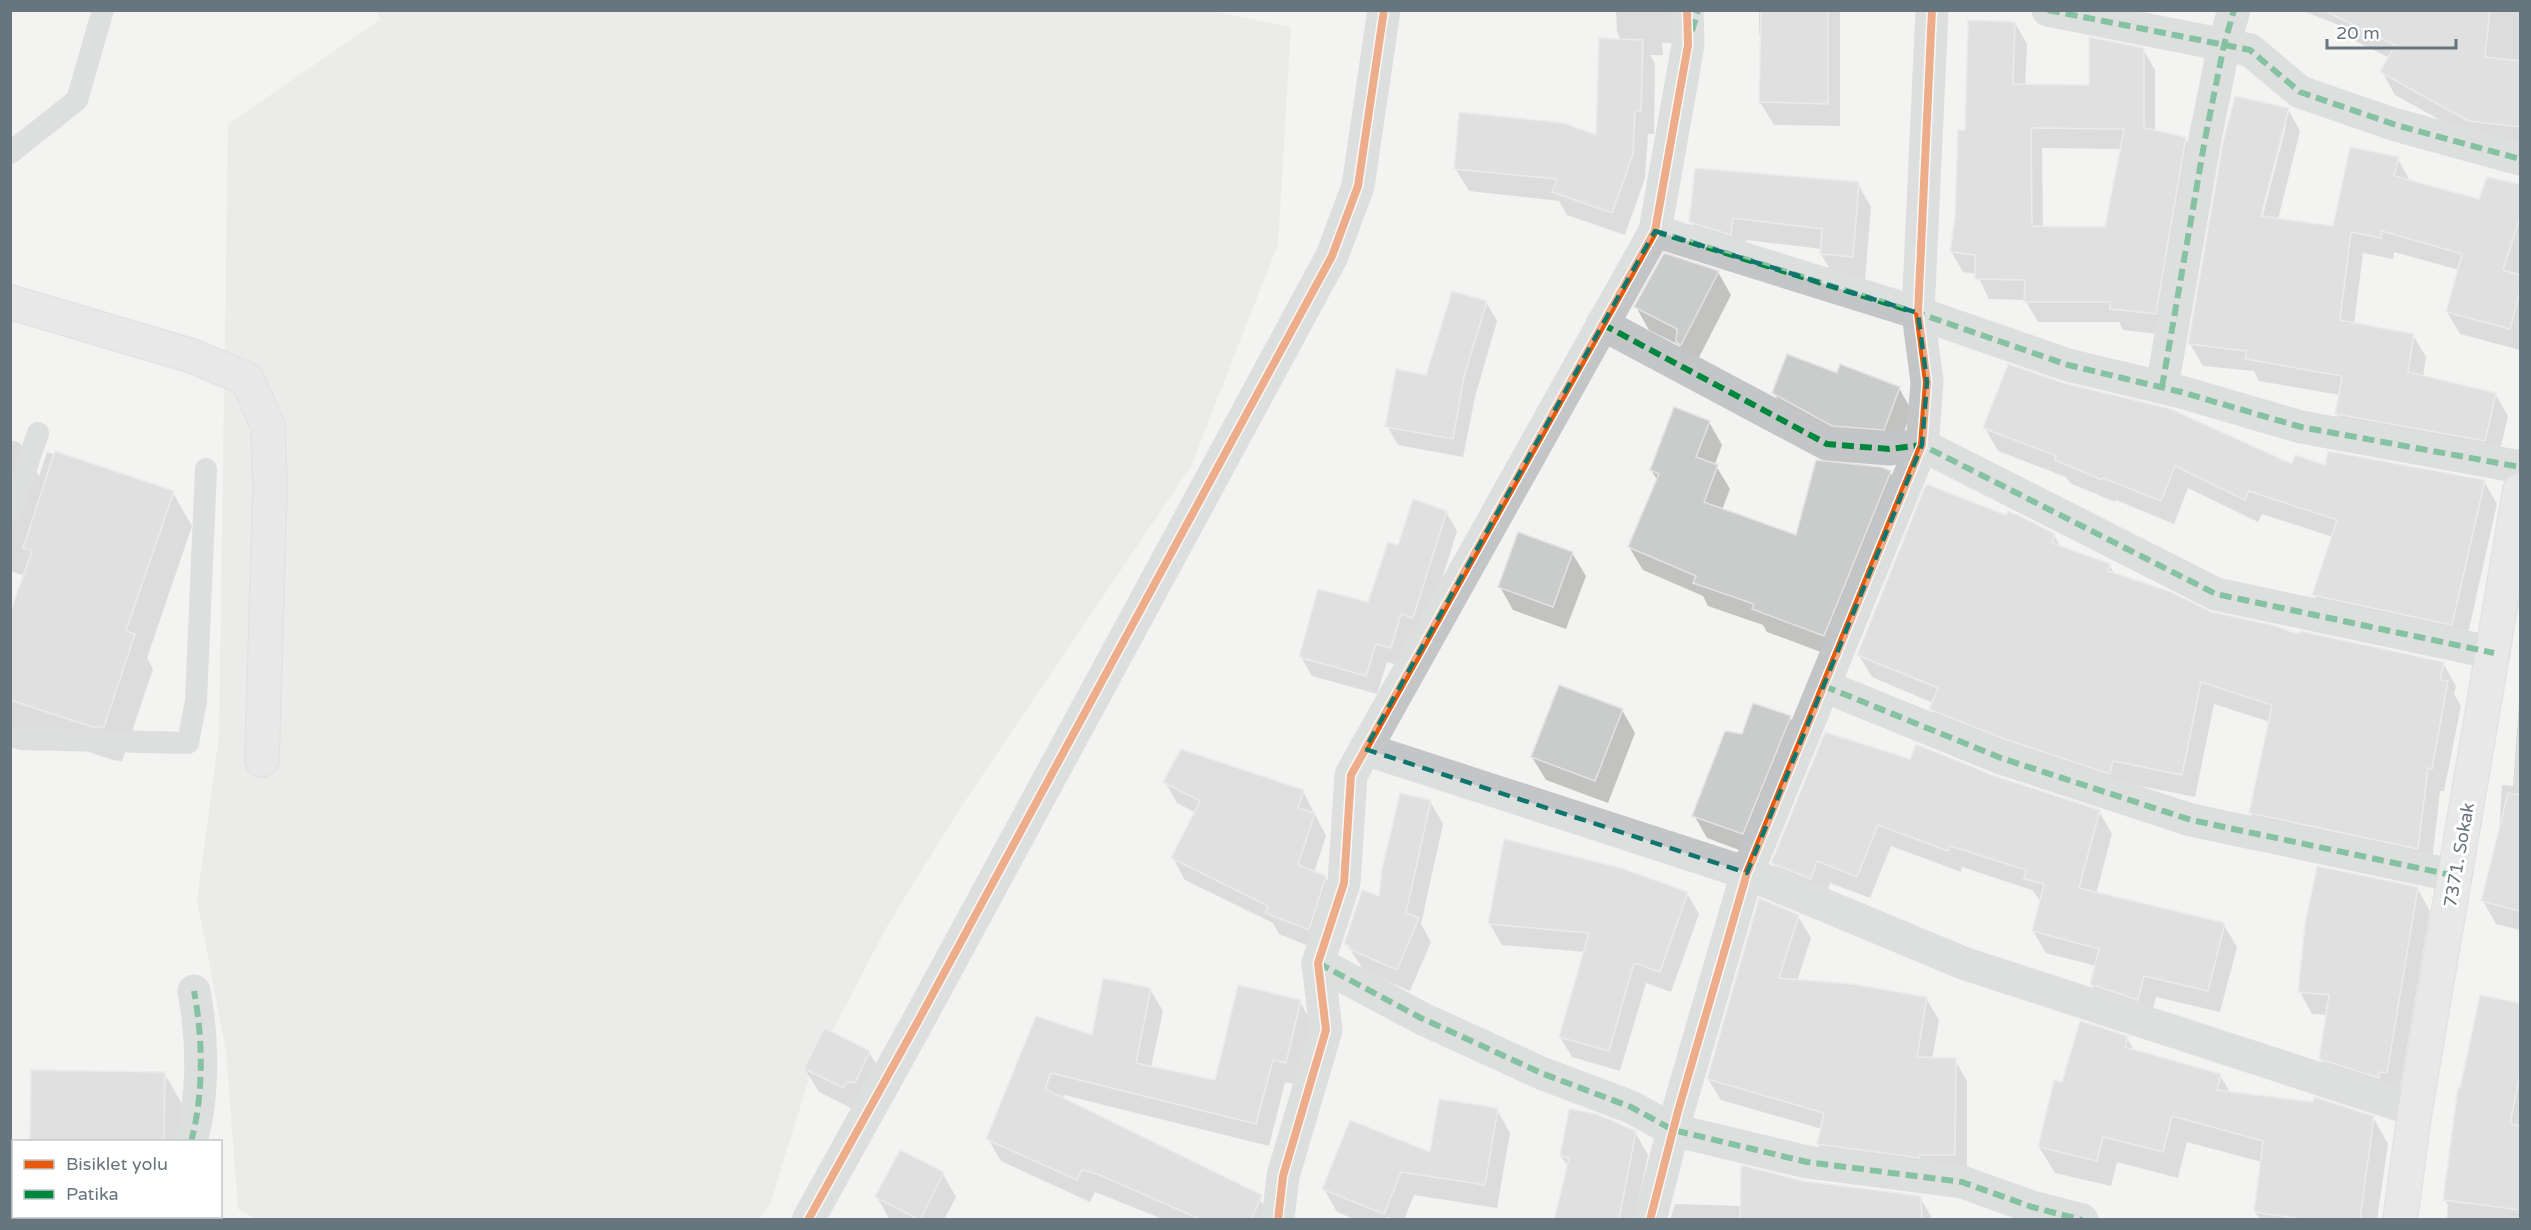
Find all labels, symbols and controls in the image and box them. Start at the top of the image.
scale bar [2327,12,2456,50]
text: 20 m [2336,22,2380,44]
street label: 7371. Sokak [2439,801,2479,909]
legend [12,1140,222,1218]
text: Bisiklet yolu [66,1153,168,1175]
text: Patika [66,1183,119,1205]

